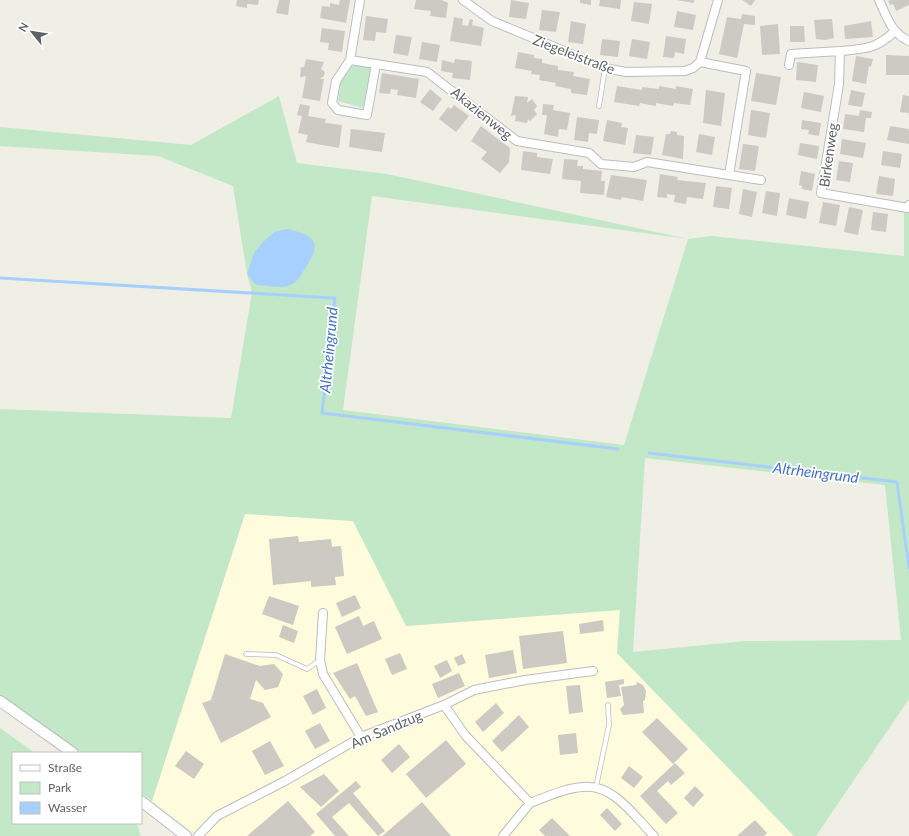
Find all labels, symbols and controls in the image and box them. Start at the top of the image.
north arrow [12,12,52,52]
text: N [15,20,31,34]
street label: Ziegeleistraße [531,31,617,77]
street label: Akazienweg [448,83,516,143]
street label: Birkenweg [815,122,841,188]
water label: Altrheingrund [315,306,341,395]
water label: Altrheingrund [771,458,860,486]
street label: Am Sandzug [348,706,424,752]
legend [12,752,142,824]
text: Straße [48,760,82,775]
text: Park [48,780,72,795]
text: Wasser [48,800,87,815]

